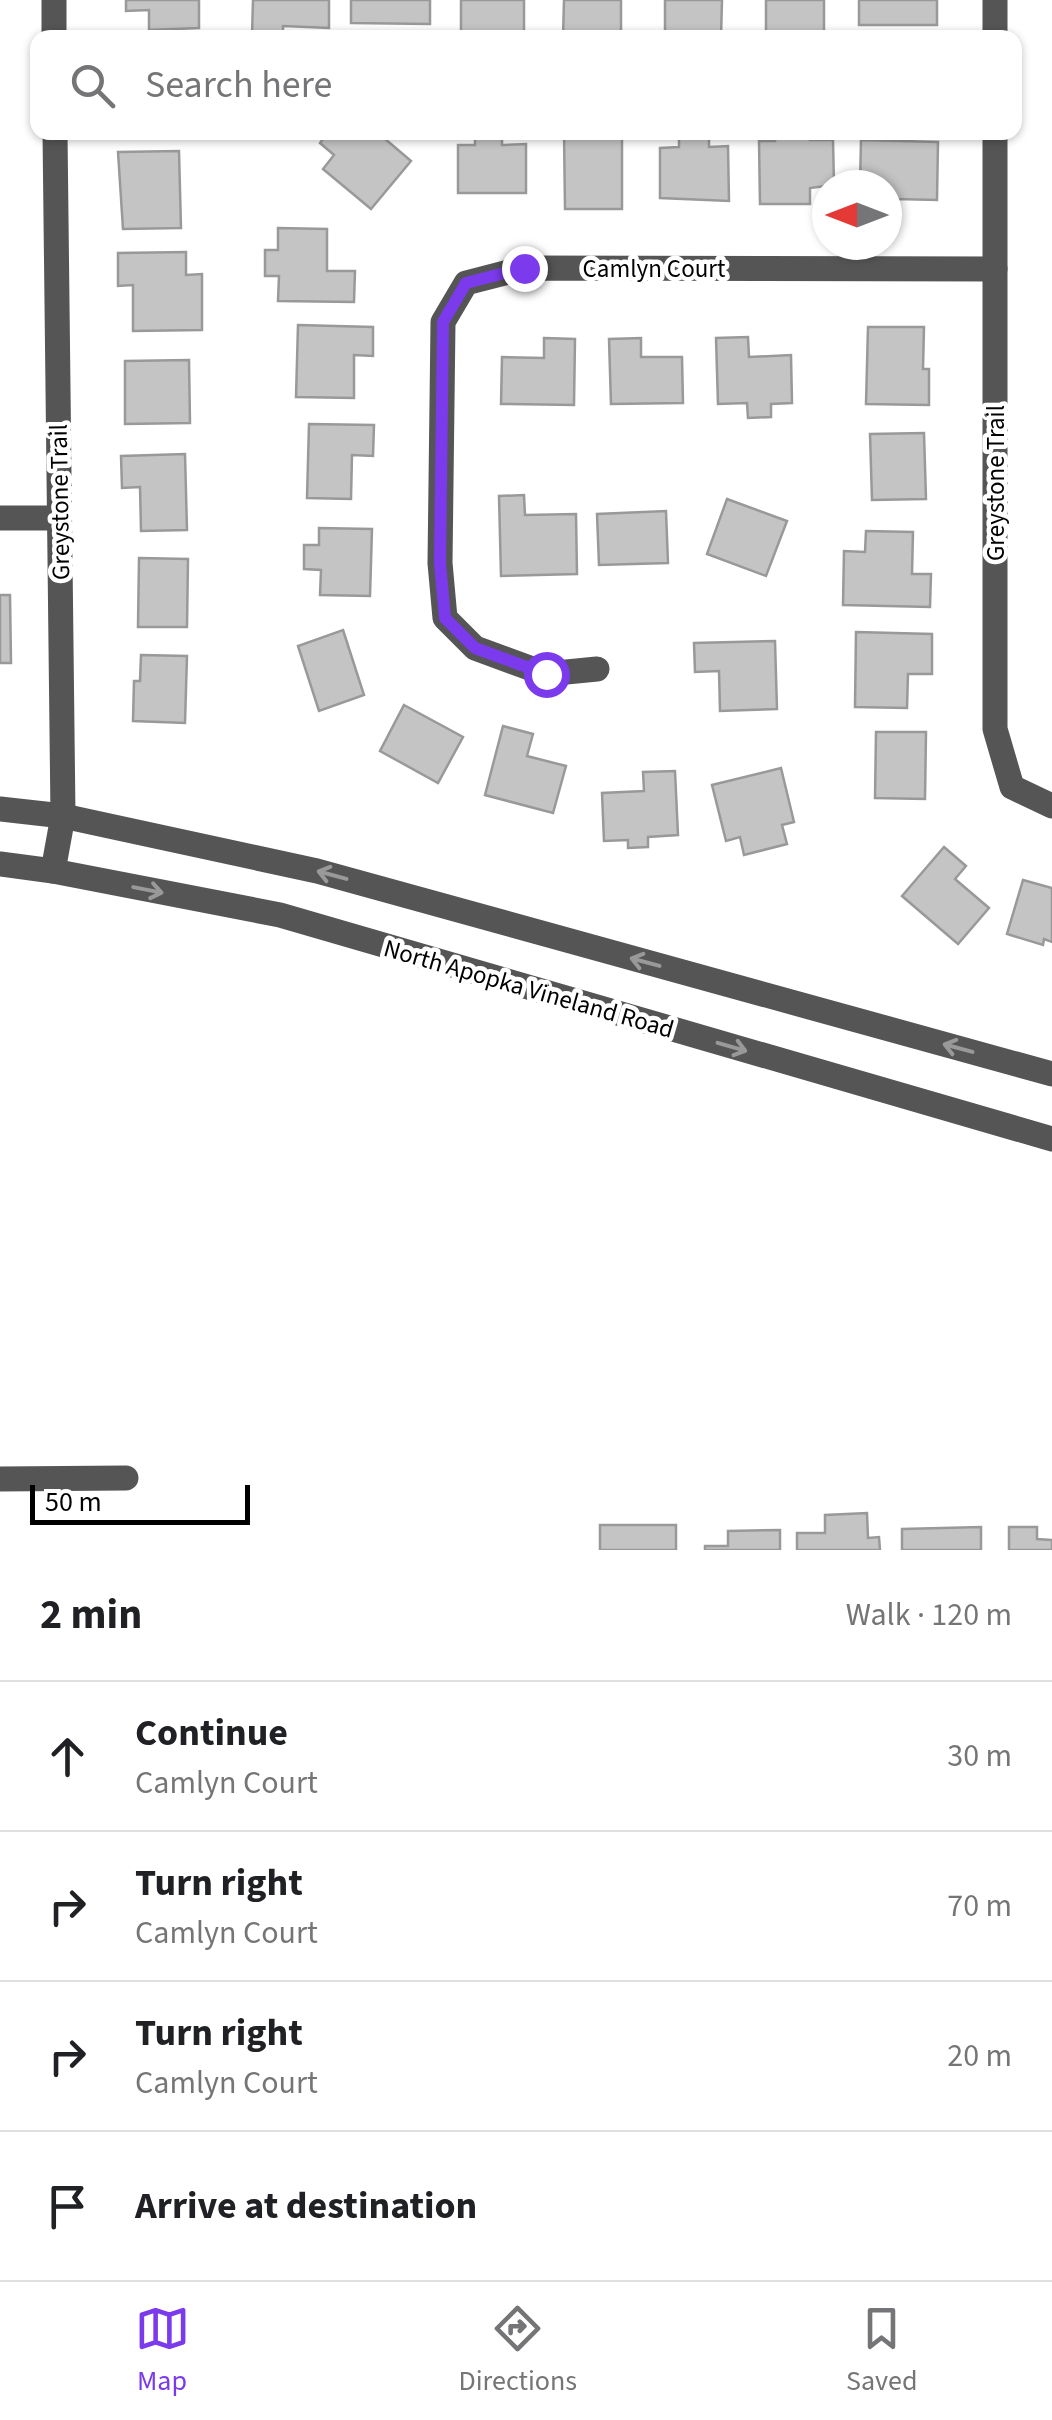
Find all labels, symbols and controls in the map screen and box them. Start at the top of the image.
search box [30,30,1022,140]
icon: search [65,58,120,113]
text: Search here [145,58,332,112]
north arrow [812,170,902,260]
route end [502,246,548,292]
street label: Camlyn Court [583,251,726,287]
street label: Greystone Trail [978,405,1014,561]
street label: Greystone Trail [41,424,79,580]
route start [524,652,570,698]
one-way arrow [316,865,348,884]
one-way arrow [131,881,163,900]
street label: North Apopka Vineland Road [379,930,678,1048]
one-way arrow [630,951,661,970]
one-way arrow [943,1038,974,1057]
one-way arrow [716,1039,747,1057]
scale bar [30,1480,250,1524]
text: 50 m [45,1482,102,1522]
text: 2 min [40,1585,142,1645]
text: Walk · 120 m [846,1592,1012,1638]
text: Continue [135,1706,288,1760]
icon: ahead [40,1729,95,1784]
text: 30 m [947,1733,1012,1779]
text: Camlyn Court [135,1760,318,1806]
text: Turn right [135,1856,303,1910]
icon: right [40,1879,95,1934]
text: 70 m [947,1883,1012,1929]
text: Camlyn Court [135,1910,318,1956]
text: Turn right [135,2006,303,2060]
icon: right [40,2029,95,2084]
text: 20 m [947,2033,1012,2079]
text: Camlyn Court [135,2060,318,2106]
icon: arrive [40,2179,95,2234]
text: Arrive at destination [135,2179,477,2233]
tab: Map [135,2301,190,2401]
tab: Directions [459,2301,577,2401]
tab: Saved [846,2301,917,2401]

